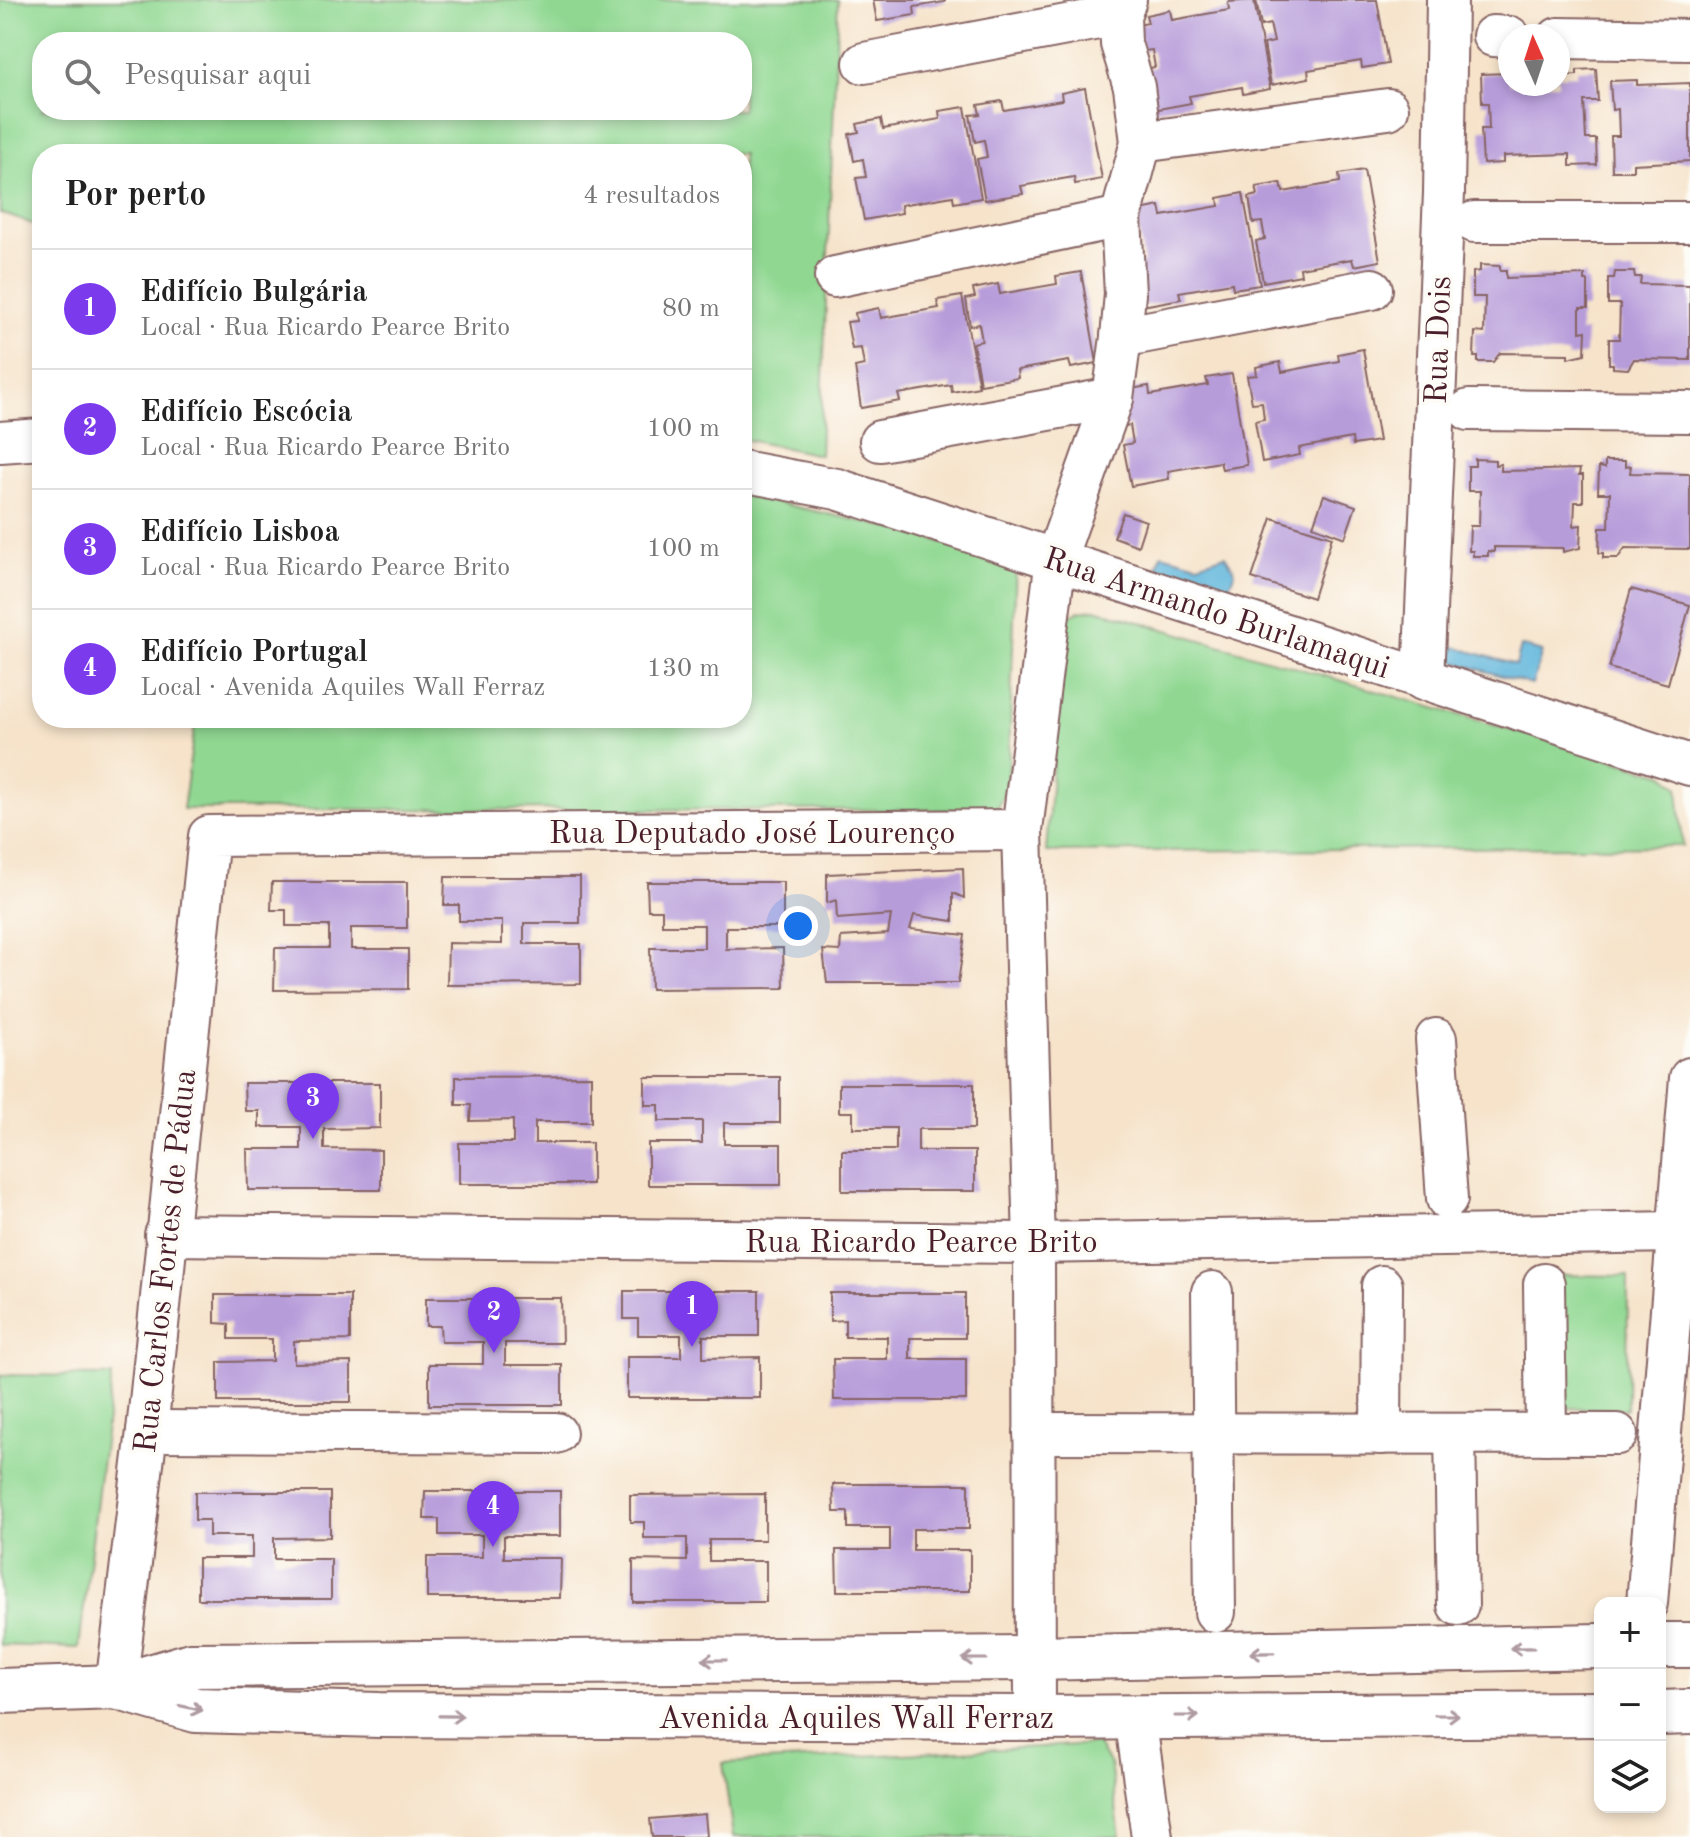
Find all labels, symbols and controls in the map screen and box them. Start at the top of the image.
north arrow [1498,24,1570,96]
search box [32,32,752,120]
icon: search [60,54,104,98]
text: Pesquisar aqui [124,61,311,91]
text: Por perto [64,179,206,213]
text: 4 resultados [583,183,720,209]
street label: Rua Dois [1422,276,1458,405]
text: Edifício Bulgária [140,278,368,308]
text: 1 [82,296,98,322]
text: 80 m [662,296,720,322]
text: Local · Rua Ricardo Pearce Brito [140,315,510,341]
text: Edifício Escócia [140,398,352,428]
text: 2 [82,416,98,442]
text: 100 m [647,416,720,442]
text: Local · Rua Ricardo Pearce Brito [140,435,510,461]
text: Edifício Lisboa [140,518,340,548]
text: 3 [82,536,98,562]
text: 100 m [647,536,720,562]
street label: Rua Armando Burlamaqui [1039,544,1393,686]
text: Local · Rua Ricardo Pearce Brito [140,555,510,581]
text: Edifício Portugal [140,638,368,668]
text: 4 [82,656,98,682]
text: 130 m [647,656,720,682]
text: Local · Avenida Aquiles Wall Ferraz [140,675,545,701]
street label: Rua Deputado José Lourenço [549,819,955,851]
your location [778,906,818,946]
street label: Rua Carlos Fortes de Pádua [131,1068,203,1455]
pin: 3 [287,1073,339,1139]
street label: Rua Ricardo Pearce Brito [744,1228,1098,1260]
pin: 1 [666,1281,718,1347]
pin: 2 [468,1287,520,1353]
pin: 4 [467,1481,519,1547]
map controls [1594,1597,1666,1813]
button: + [1594,1597,1666,1669]
one-way arrow [1509,1640,1536,1655]
one-way arrow [1249,1646,1276,1661]
one-way arrow [961,1651,988,1667]
one-way arrow [701,1652,728,1668]
button: − [1594,1669,1666,1741]
one-way arrow [178,1701,204,1716]
street label: Avenida Aquiles Wall Ferraz [658,1704,1054,1736]
one-way arrow [1433,1707,1460,1723]
one-way arrow [437,1708,464,1724]
one-way arrow [1173,1709,1200,1724]
button: layers [1594,1741,1666,1813]

